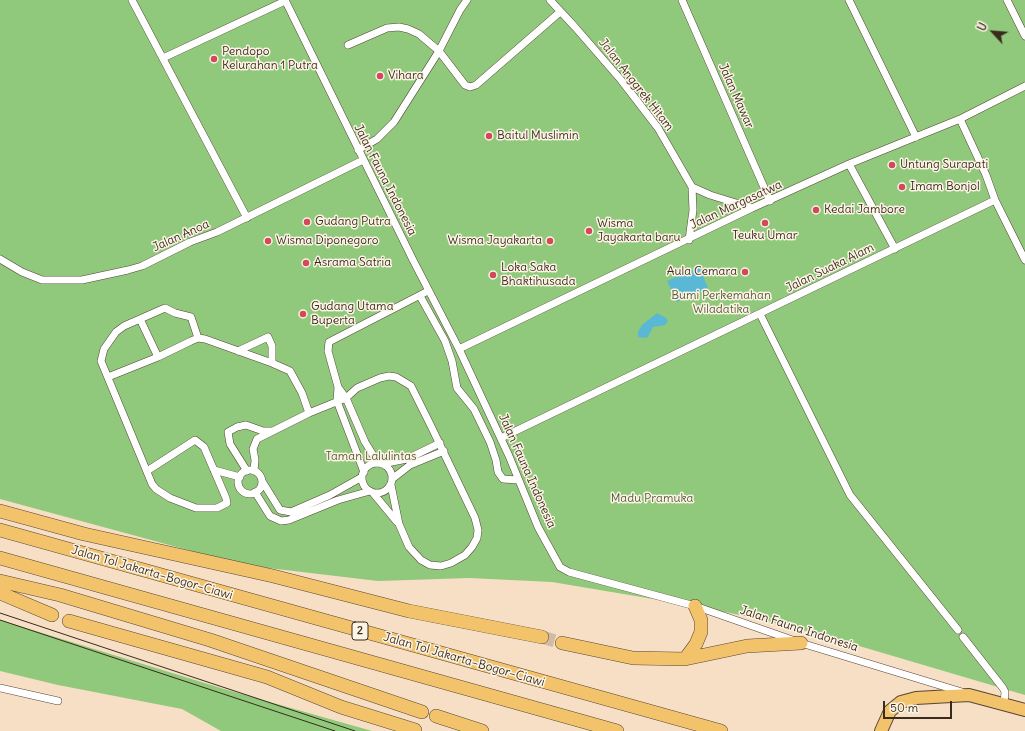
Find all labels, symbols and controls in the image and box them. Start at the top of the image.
north arrow [973,12,1013,52]
text: U [974,20,990,33]
street label: Jalan Anggrek Hitam [596,36,676,134]
place label: Pendopo Kelurahan 1 Putra [222,45,318,73]
marker: Pendopo Kelurahan 1 Putra [209,54,219,64]
street label: Jalan Mawar [715,61,757,131]
place label: Vihara [388,69,424,83]
marker: Vihara [375,71,385,81]
street label: Jalan Fauna Indonesia [351,122,419,238]
place label: Baitul Muslimin [497,129,579,143]
marker: Baitul Muslimin [484,131,494,141]
place label: Untung Surapati [900,158,988,172]
marker: Untung Surapati [887,160,897,170]
street label: Jalan Margasatwa [688,177,784,233]
place label: Imam Bonjol [910,180,980,194]
marker: Imam Bonjol [897,182,907,192]
place label: Kedai Jambore [824,203,905,217]
marker: Kedai Jambore [811,205,821,215]
place label: Gudang Putra [315,215,391,229]
street label: Jalan Anoa [150,217,212,255]
marker: Gudang Putra [302,217,312,227]
place label: Wisma Jayakarta baru [597,217,680,245]
marker: Teuku Umar [760,218,770,228]
marker: Wisma Jayakarta baru [584,226,594,236]
place label: Teuku Umar [732,229,798,243]
place label: Wisma Diponegoro [276,234,378,248]
place label: Wisma Jayakarta [448,234,542,248]
marker: Wisma Diponegoro [263,236,273,246]
marker: Wisma Jayakarta [545,236,555,246]
street label: Jalan Suaka Alam [784,240,876,296]
place label: Asrama Satria [314,256,391,270]
marker: Asrama Satria [301,258,311,268]
place label: Loka Saka Bhaktihusada [501,261,576,289]
place label: Aula Cemara [667,265,737,279]
marker: Aula Cemara [740,267,750,277]
marker: Loka Saka Bhaktihusada [488,270,498,280]
park label: Bumi Perkemahan Wiladatika [671,289,771,317]
place label: Gudang Utama Buperta [311,300,393,328]
marker: Gudang Utama Buperta [298,309,308,319]
street label: Jalan Fauna Indonesia [495,412,559,530]
park label: Taman Lalulintas [325,450,417,464]
park label: Madu Pramuka [611,492,693,506]
street label: Jalan Tol Jakarta–Bogor–Ciawi [70,543,234,603]
street label: Jalan Fauna Indonesia [738,603,860,655]
road number: 2 [352,622,368,640]
street label: Jalan Tol Jakarta–Bogor–Ciawi [382,630,546,690]
scale bar [885,693,954,719]
text: 50 m [890,700,918,715]

